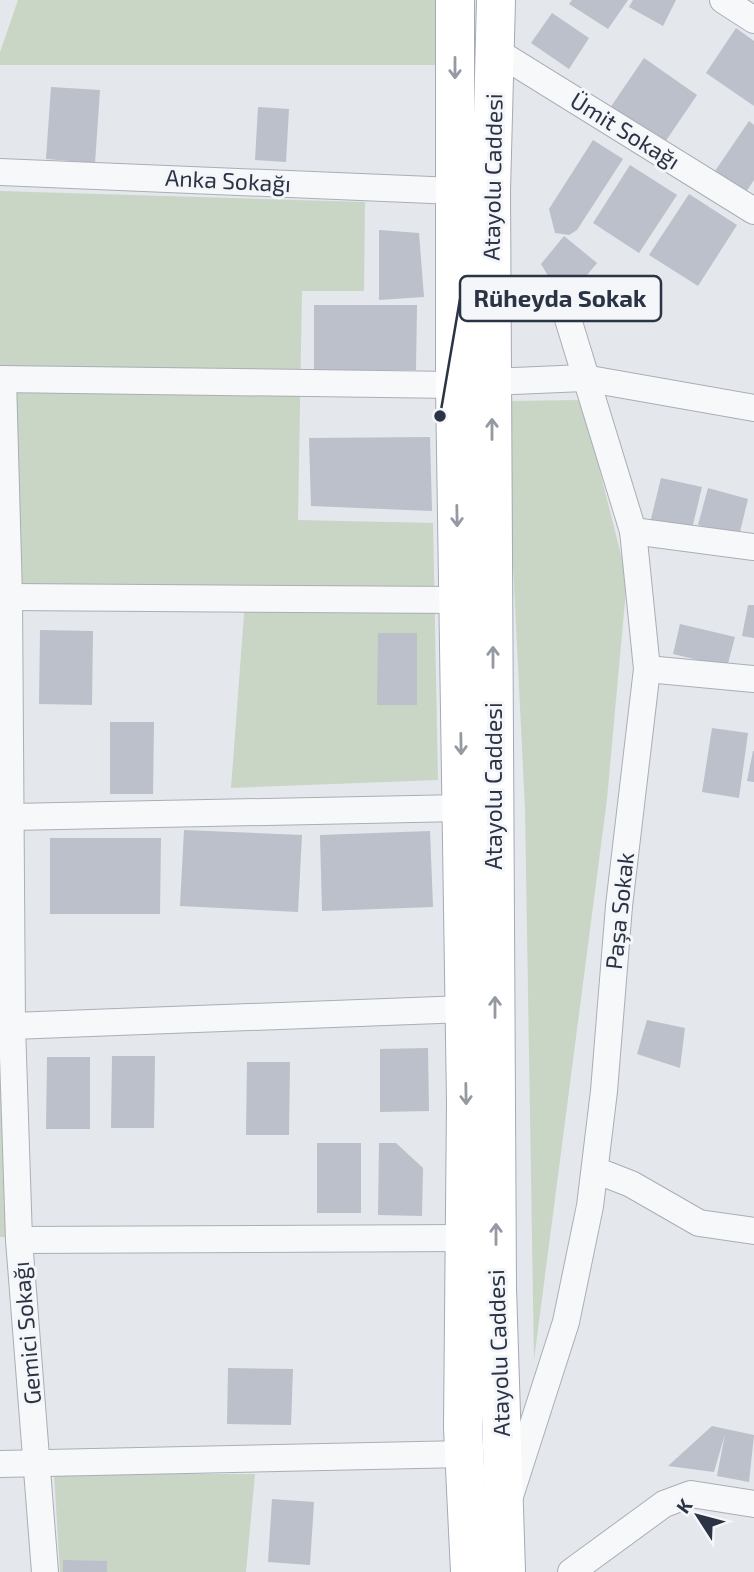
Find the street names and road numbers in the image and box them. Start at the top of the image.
street label: Ümit Sokağı [566,85,686,175]
street label: Atayolu Caddesi [477,93,507,261]
street label: Anka Sokağı [164,163,292,197]
street label: Atayolu Caddesi [479,702,507,870]
street label: Paşa Sokak [599,851,640,971]
street label: Gemici Sokağı [6,1260,46,1406]
street label: Atayolu Caddesi [481,1269,515,1437]

